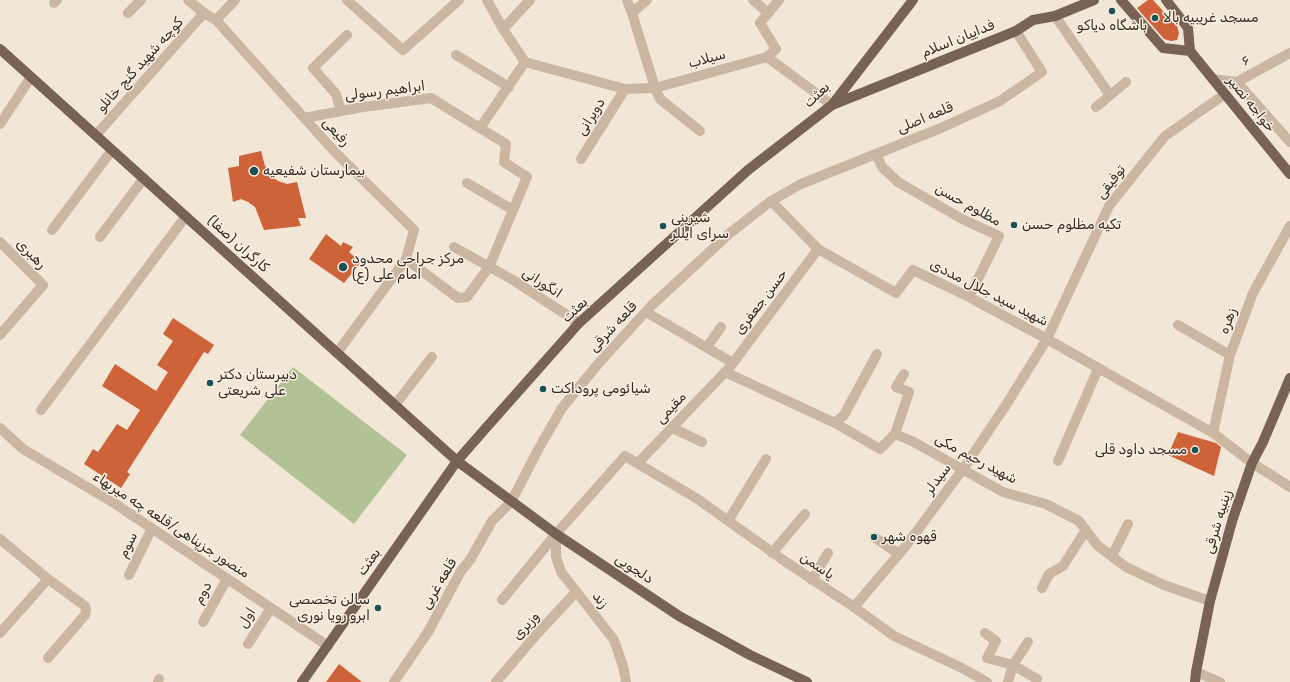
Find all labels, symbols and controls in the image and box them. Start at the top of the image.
marker: باشگاه دیاکو [1107,6,1117,16]
place label: مسجد غریبیه بالا [1163,10,1258,26]
marker: مسجد غریبیه بالا [1150,13,1160,23]
street label: کوچه شهید گنج خانلو [93,14,187,116]
street label: فداییان اسلام [919,17,997,61]
place label: باشگاه دیاکو [1077,18,1147,34]
street label: سیلاب [686,46,728,72]
street label: ۶ [1239,52,1253,70]
street label: خواجه نصیر [1223,72,1279,136]
street label: ابراهیم رسولی [344,78,426,104]
street label: بعثت [800,79,834,111]
street label: دویرانی [573,95,609,139]
street label: قلعه اصلی [894,99,956,137]
street label: رفیعی [318,114,354,150]
street label: توفیقی [1092,162,1130,202]
place label: بیمارستان شفیعیه [263,163,365,179]
marker: بیمارستان شفیعیه [248,165,260,177]
street label: مظلوم حسن [932,180,1004,230]
place label: شیرینی سرای ایللر [671,210,729,242]
street label: کارگران (صفا) [204,212,272,276]
place label: تکیه مظلوم حسن [1022,217,1121,233]
marker: تکیه مظلوم حسن [1009,220,1019,230]
marker: شیرینی سرای ایللر [658,221,668,231]
street label: رهبری [13,236,49,272]
place label: مرکز جراحی محدود امام علی (ع) [352,251,464,284]
street label: شهید سید جلال مددی [927,256,1051,330]
marker: مرکز جراحی محدود امام علی (ع) [337,261,349,273]
street label: انگورانی [519,264,565,302]
street label: حسن جعفری [731,266,791,338]
street label: بعثت [558,294,592,326]
street label: قلعه شرقی [585,298,641,356]
street label: زهره [1216,306,1240,336]
place label: دبیرستان دکتر علی شریعتی [218,367,297,400]
marker: دبیرستان دکتر علی شریعتی [205,378,215,388]
place label: شیائومی پروداکت [551,381,651,397]
marker: شیائومی پروداکت [538,384,548,394]
street label: مقیمی [652,389,690,427]
street label: شهید رحیم مکی [932,430,1020,488]
place label: مسجد داود قلی [1095,442,1187,458]
marker: مسجد داود قلی [1190,445,1200,455]
street label: سیدلر [921,460,955,498]
street label: منصور جزپناهی/قلعه چه میربهاء [90,468,252,582]
street label: زینبیه شرقی [1200,488,1236,556]
street label: سوم [115,529,141,561]
place label: قهوه شهر [882,529,937,545]
marker: قهوه شهر [869,532,879,542]
street label: بعثت [354,545,384,579]
street label: یاسمن [797,549,837,583]
street label: دلجویی [612,550,656,588]
street label: قلعه غربی [417,556,461,612]
street label: دوم [190,579,216,607]
street label: زند [588,588,612,612]
place label: سالن تخصصی ابرو رویا نوری [289,592,370,624]
marker: سالن تخصصی ابرو رویا نوری [373,603,383,613]
street label: اول [234,605,260,631]
street label: وزیری [509,608,543,644]

